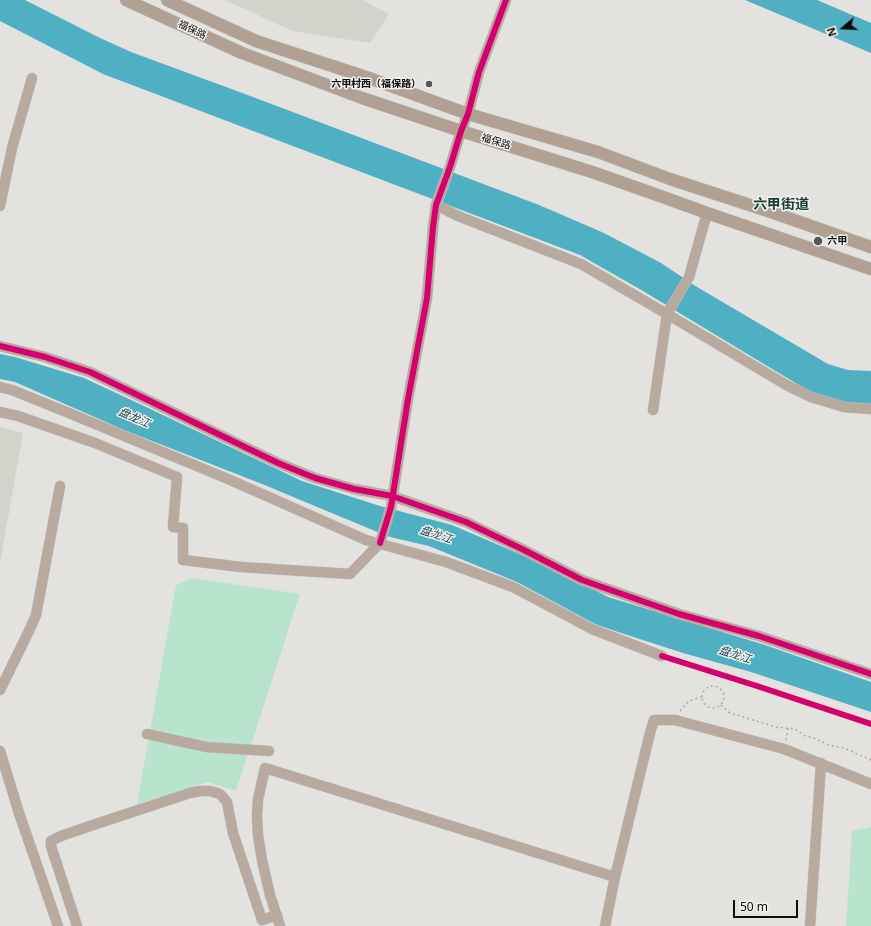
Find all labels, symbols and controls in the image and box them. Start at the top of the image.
north arrow [823,8,863,48]
street label: 福保路 [176,18,208,42]
text: N [823,25,840,39]
place label: 六甲村西（福保路） [331,78,421,90]
marker: 六甲村西（福保路） [424,79,434,89]
street label: 福保路 [480,132,512,152]
district label: 六甲街道 [753,197,809,213]
marker: 六甲 [812,235,824,247]
place label: 六甲 [827,235,847,247]
water label: 盘龙江 [116,405,152,431]
water label: 盘龙江 [418,524,454,546]
water label: 盘龙江 [717,644,753,666]
scale bar [735,892,800,918]
text: 50 m [740,898,768,915]

